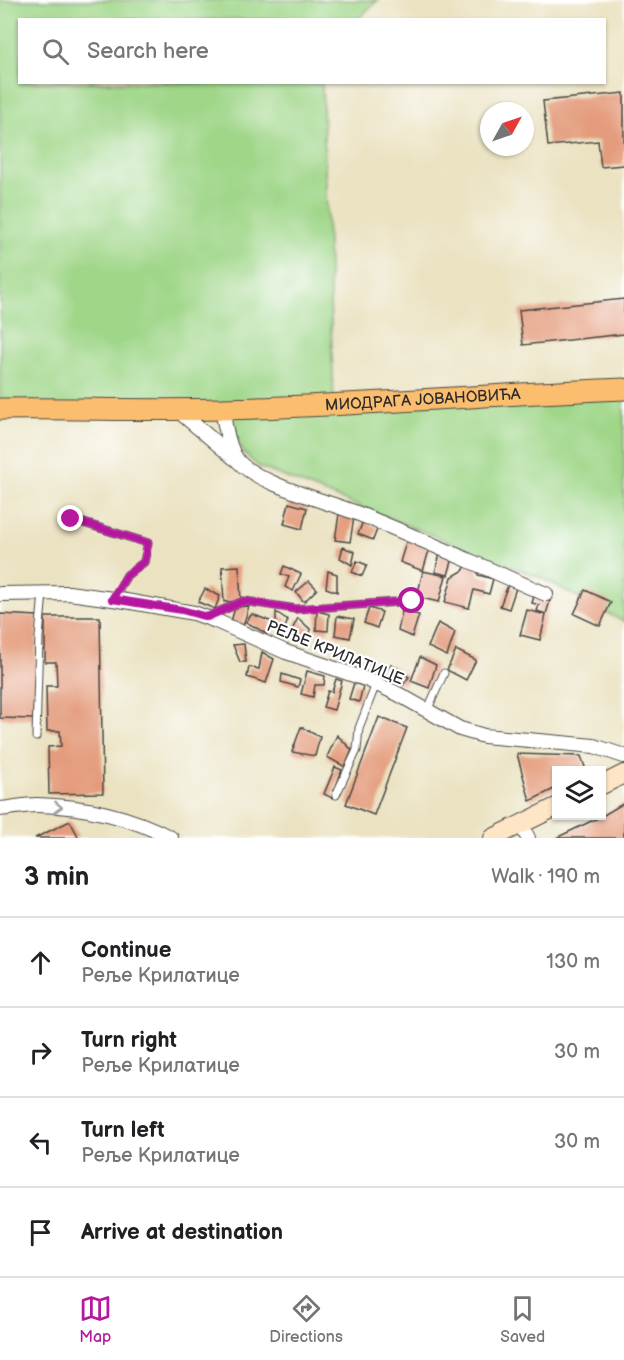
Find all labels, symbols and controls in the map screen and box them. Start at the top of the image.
search box [18,18,606,84]
icon: search [39,35,72,68]
text: Search here [87,38,209,65]
north arrow [480,102,534,156]
street label: МИОДРАГА ЈОВАНОВИЋА [325,384,521,415]
route end [57,505,83,531]
route start [398,587,424,613]
street label: РЕЉЕ КРИЛАТИЦЕ [264,617,406,689]
map controls [552,766,606,820]
button: layers [552,766,606,820]
one-way arrow [54,800,63,813]
text: 3 min [24,862,89,893]
text: Walk · 190 m [491,865,600,889]
text: Continue [81,937,171,964]
icon: ahead [24,946,57,979]
text: 130 m [546,950,600,974]
text: Реље Крилатице [81,964,240,988]
text: Turn right [81,1027,177,1054]
icon: right [24,1036,57,1069]
text: 30 m [554,1040,600,1064]
text: Реље Крилатице [81,1054,240,1078]
text: Turn left [81,1117,165,1144]
icon: left [24,1126,57,1159]
text: 30 m [554,1130,600,1154]
text: Реље Крилатице [81,1144,240,1168]
icon: arrive [24,1216,57,1249]
text: Arrive at destination [81,1219,283,1246]
tab: Map [79,1292,112,1347]
tab: Directions [269,1292,343,1347]
tab: Saved [500,1292,545,1347]

